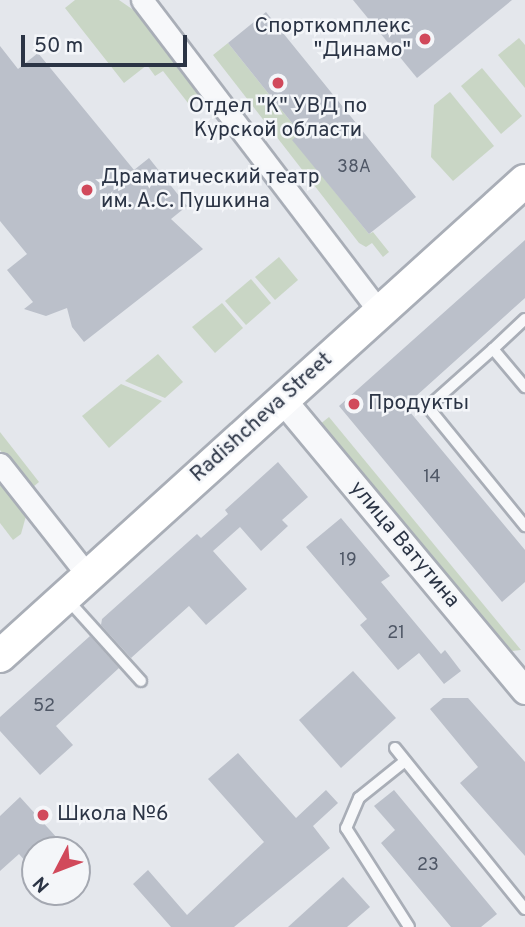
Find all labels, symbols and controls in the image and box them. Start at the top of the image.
place label: Спорткомплекс "Динамо" [255,14,411,64]
scale bar [24,21,191,65]
marker: Спорткомплекс "Динамо" [417,31,433,47]
text: 50 m [34,33,83,60]
marker: Отдел "К" УВД по Курской области [270,75,286,91]
place label: Отдел "К" УВД по Курской области [189,94,367,144]
house number: 38А [337,157,371,179]
place label: Драматический театр им. А.С. Пушкина [101,165,320,215]
marker: Драматический театр им. А.С. Пушкина [79,182,95,198]
street label: Radishcheva Street [186,348,338,488]
place label: Продукты [368,391,469,417]
marker: Продукты [346,396,362,412]
house number: 14 [423,467,441,489]
street label: улица Ватутина [344,477,464,613]
house number: 19 [339,550,357,572]
house number: 21 [387,623,405,645]
house number: 52 [33,696,55,718]
place label: Школа №6 [57,802,169,828]
marker: Школа №6 [35,807,51,823]
north arrow [21,836,91,906]
house number: 23 [417,855,439,877]
text: N [28,871,55,897]

